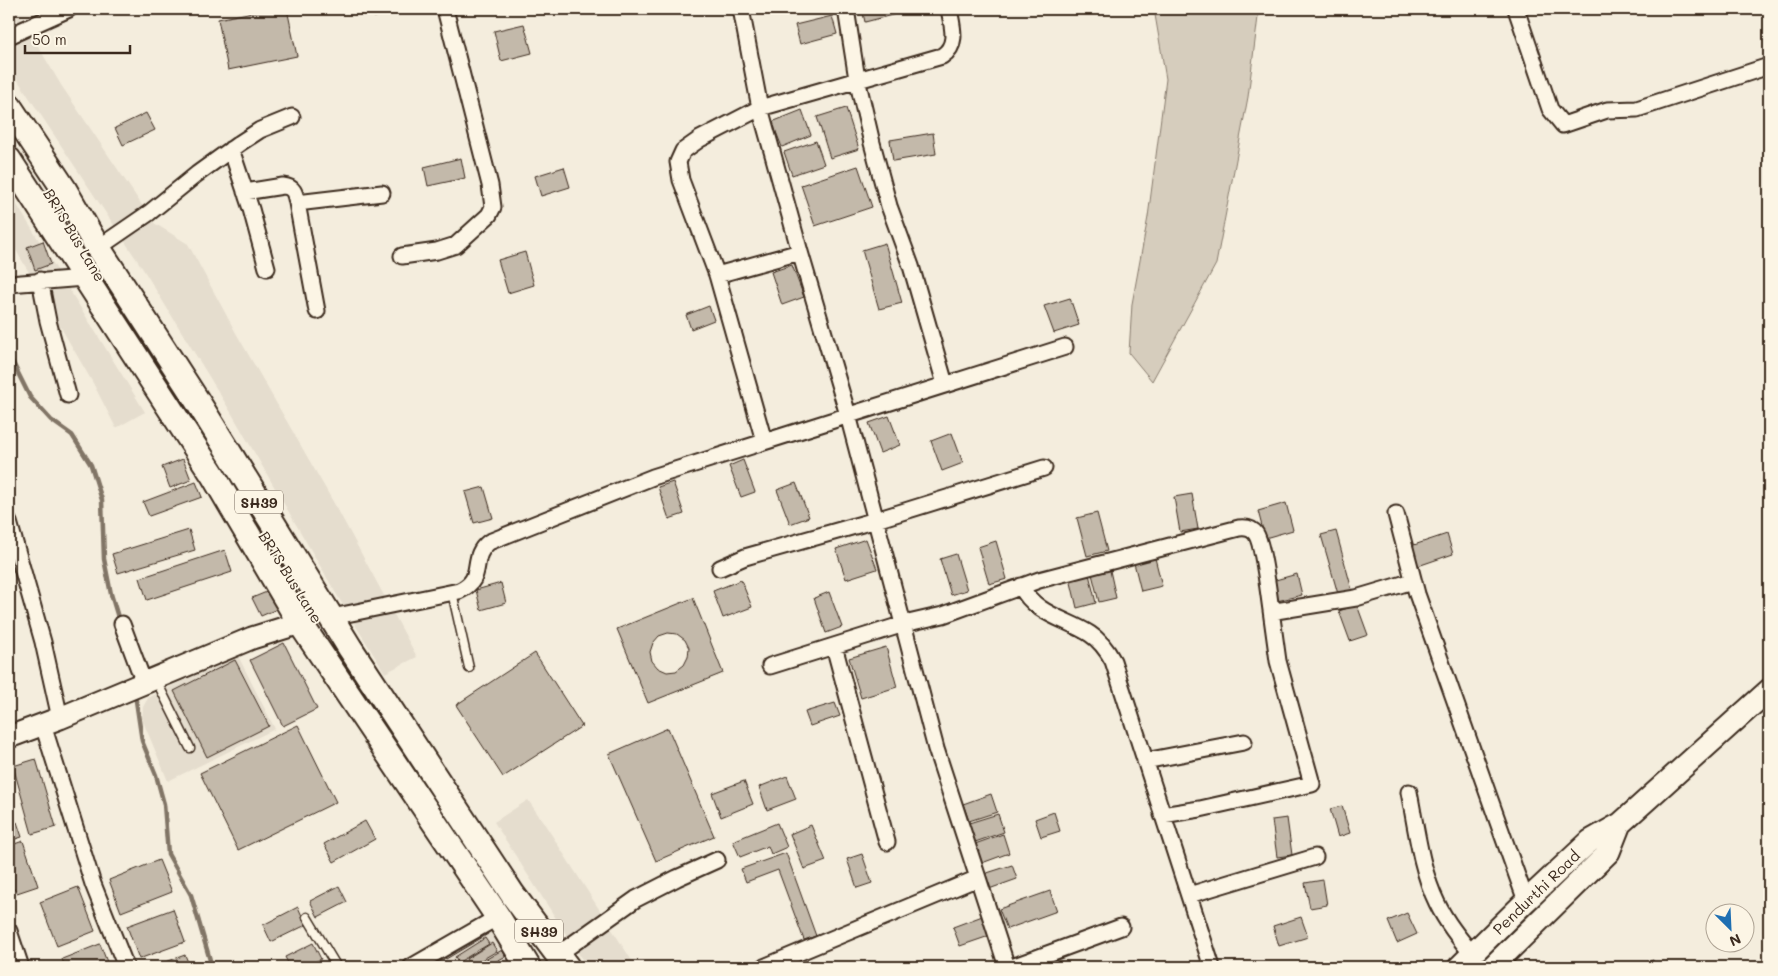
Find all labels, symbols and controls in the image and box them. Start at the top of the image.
scale bar [25,22,130,54]
text: 50 m [32,29,67,49]
street label: BRTS Bus Lane [39,185,111,285]
road number: SH39 [235,491,283,514]
street label: BRTS Bus Lane [255,527,327,627]
street label: Pendurthi Road [1488,845,1584,939]
north arrow [1706,904,1756,954]
road number: SH39 [515,919,563,942]
text: N [1727,929,1744,951]

